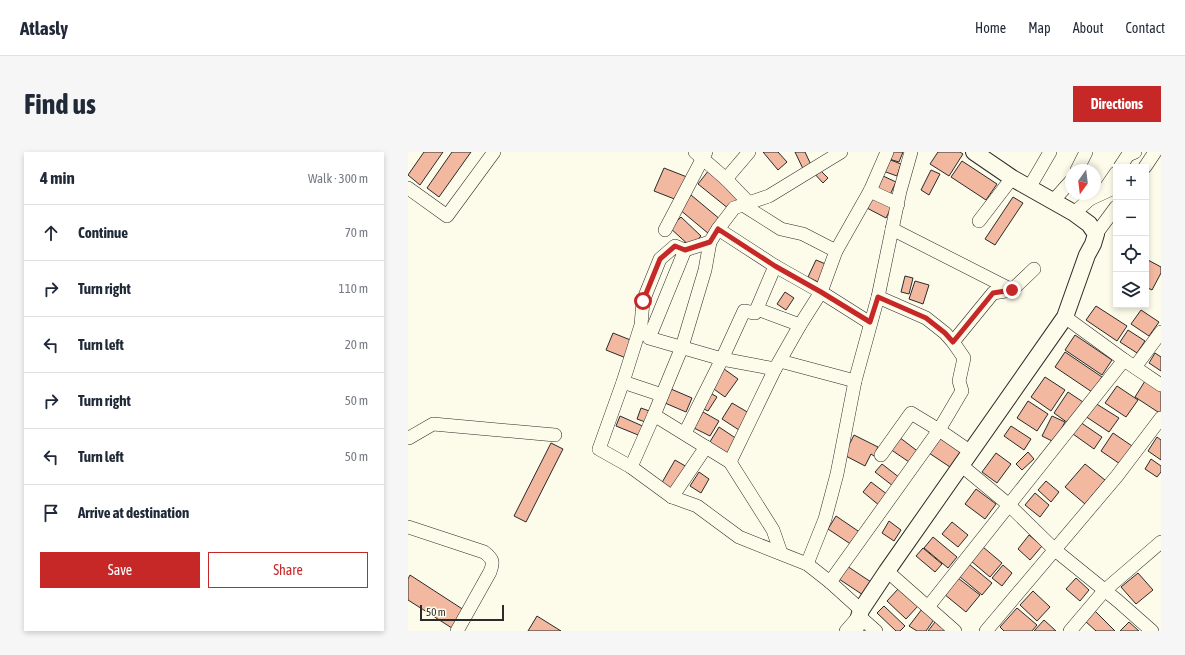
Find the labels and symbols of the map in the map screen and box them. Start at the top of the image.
north arrow [1065,164,1101,200]
route end [1003,281,1021,299]
route start [634,292,652,310]
scale bar [420,603,504,622]

